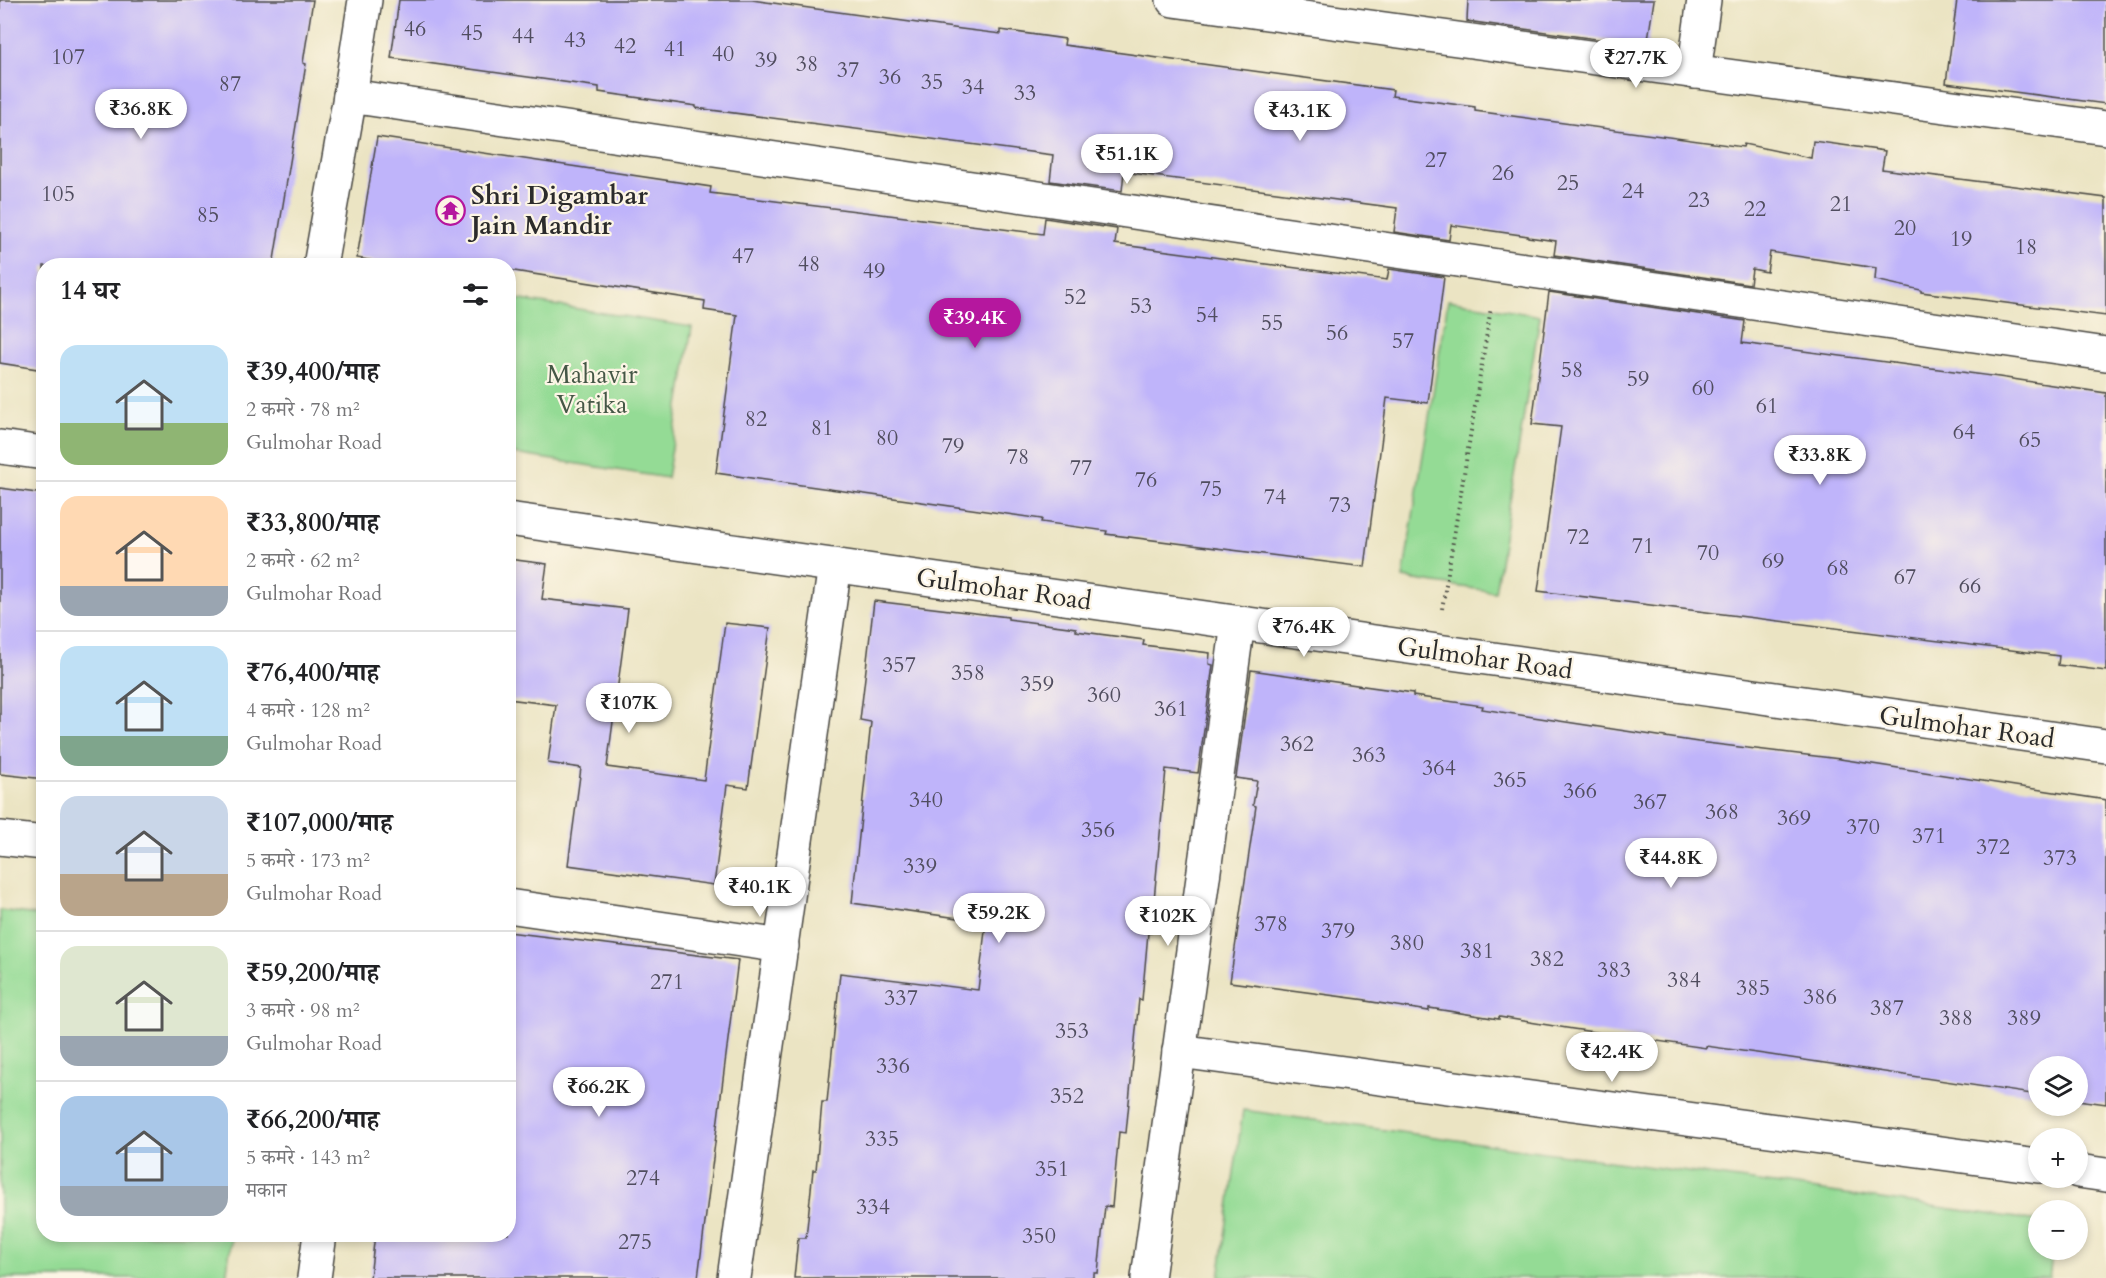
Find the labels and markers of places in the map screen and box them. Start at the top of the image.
pin: ₹27.7K [1587,38,1685,89]
pin: ₹36.8K [92,89,190,140]
pin: ₹43.1K [1251,91,1349,142]
pin: ₹51.1K [1078,134,1176,185]
place label: Shri Digambar Jain Mandir [467,178,648,243]
temple icon: Shri Digambar Jain Mandir [434,194,466,226]
pin: ₹39.4K [926,298,1024,349]
pin: ₹33.8K [1771,435,1869,486]
pin: ₹76.4K [1255,607,1353,658]
pin: ₹107K [587,683,671,734]
pin: ₹44.8K [1622,838,1720,889]
pin: ₹40.1K [711,867,809,918]
pin: ₹59.2K [950,893,1048,944]
pin: ₹102K [1126,896,1210,947]
pin: ₹42.4K [1563,1032,1661,1083]
pin: ₹66.2K [550,1067,648,1118]

